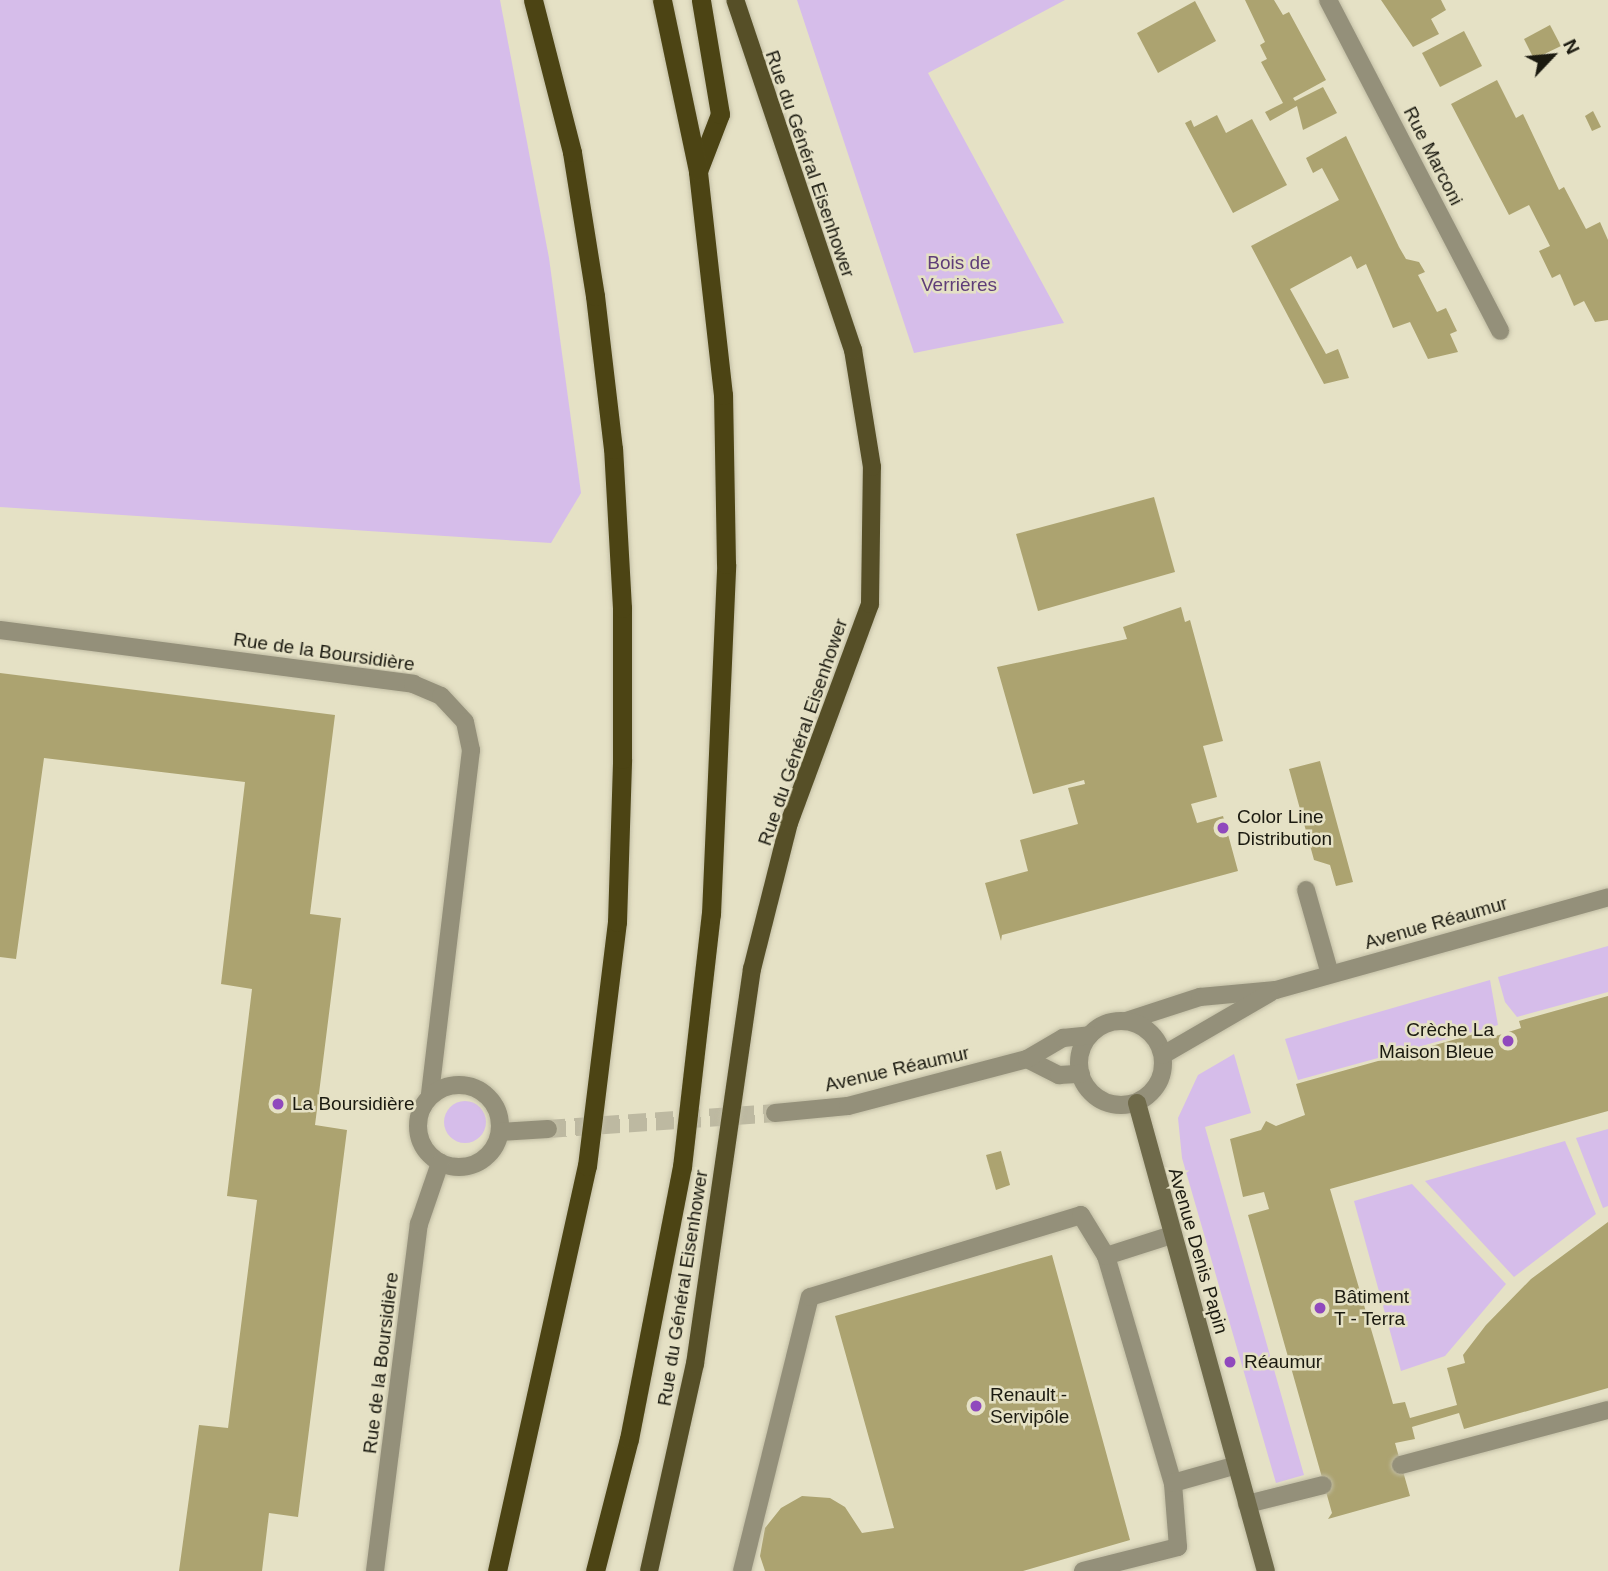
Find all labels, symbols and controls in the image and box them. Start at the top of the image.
north arrow [1517,21,1587,91]
text: N [1559,36,1584,57]
street label: Rue du Général Eisenhower [760,47,860,281]
street label: Rue Marconi [1398,103,1468,209]
park label: Bois de Verrières [921,252,997,296]
street label: Rue du Général Eisenhower [753,615,853,849]
street label: Rue de la Boursidière [232,628,416,676]
place label: Color Line Distribution [1237,806,1332,850]
marker: Color Line Distribution [1215,820,1231,836]
street label: Avenue Réaumur [1362,892,1510,954]
place label: Crèche La Maison Bleue [1379,1019,1494,1063]
marker: Crèche La Maison Bleue [1500,1033,1516,1049]
street label: Avenue Réaumur [823,1041,971,1097]
place label: La Boursidière [292,1093,415,1115]
marker: La Boursidière [270,1096,286,1112]
street label: Avenue Denis Papin [1163,1165,1233,1337]
street label: Rue du Général Eisenhower [653,1168,713,1408]
street label: Rue de la Boursidière [359,1271,403,1455]
place label: Bâtiment T - Terra [1334,1286,1409,1330]
marker: Bâtiment T - Terra [1312,1300,1328,1316]
place label: Réaumur [1244,1351,1322,1373]
marker: Réaumur [1222,1354,1238,1370]
place label: Renault - Servipôle [990,1384,1069,1428]
marker: Renault - Servipôle [968,1398,984,1414]

